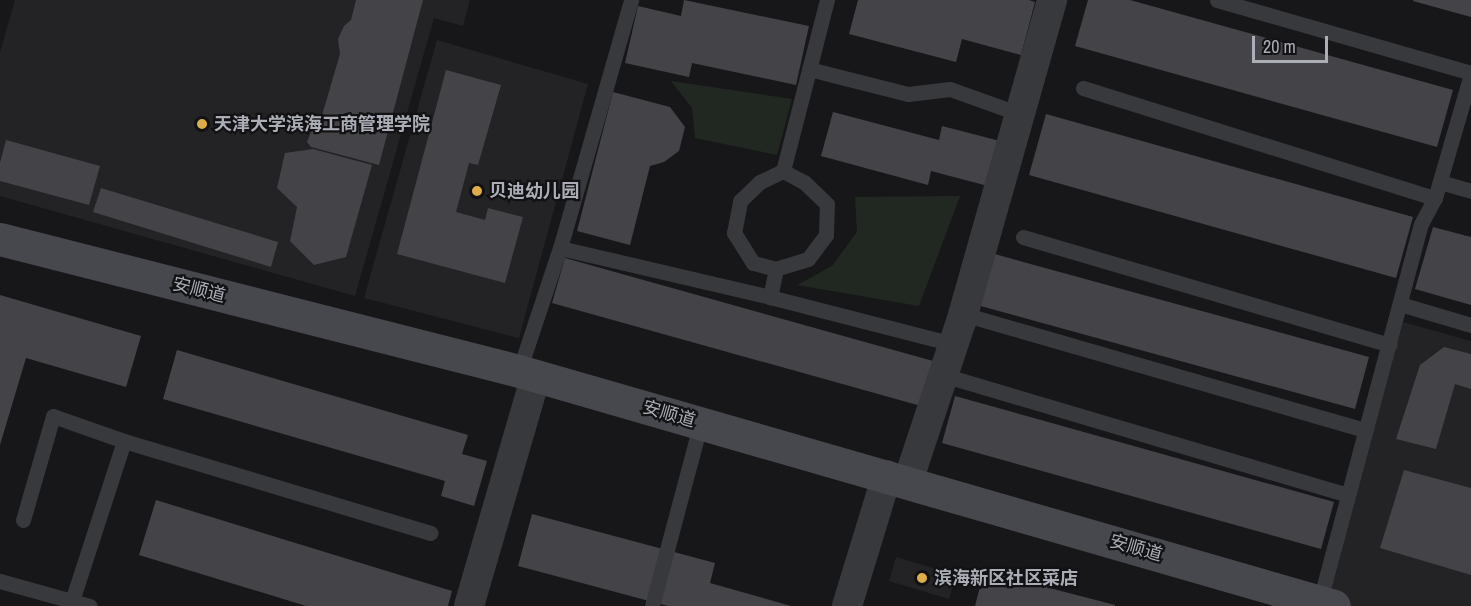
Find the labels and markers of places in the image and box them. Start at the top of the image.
place label: 天津大学滨海工商管理学院 [214,113,430,135]
marker: 天津大学滨海工商管理学院 [195,117,209,131]
place label: 贝迪幼儿园 [489,180,579,202]
marker: 贝迪幼儿园 [470,184,484,198]
place label: 滨海新区社区菜店 [934,567,1078,589]
marker: 滨海新区社区菜店 [915,571,929,585]

